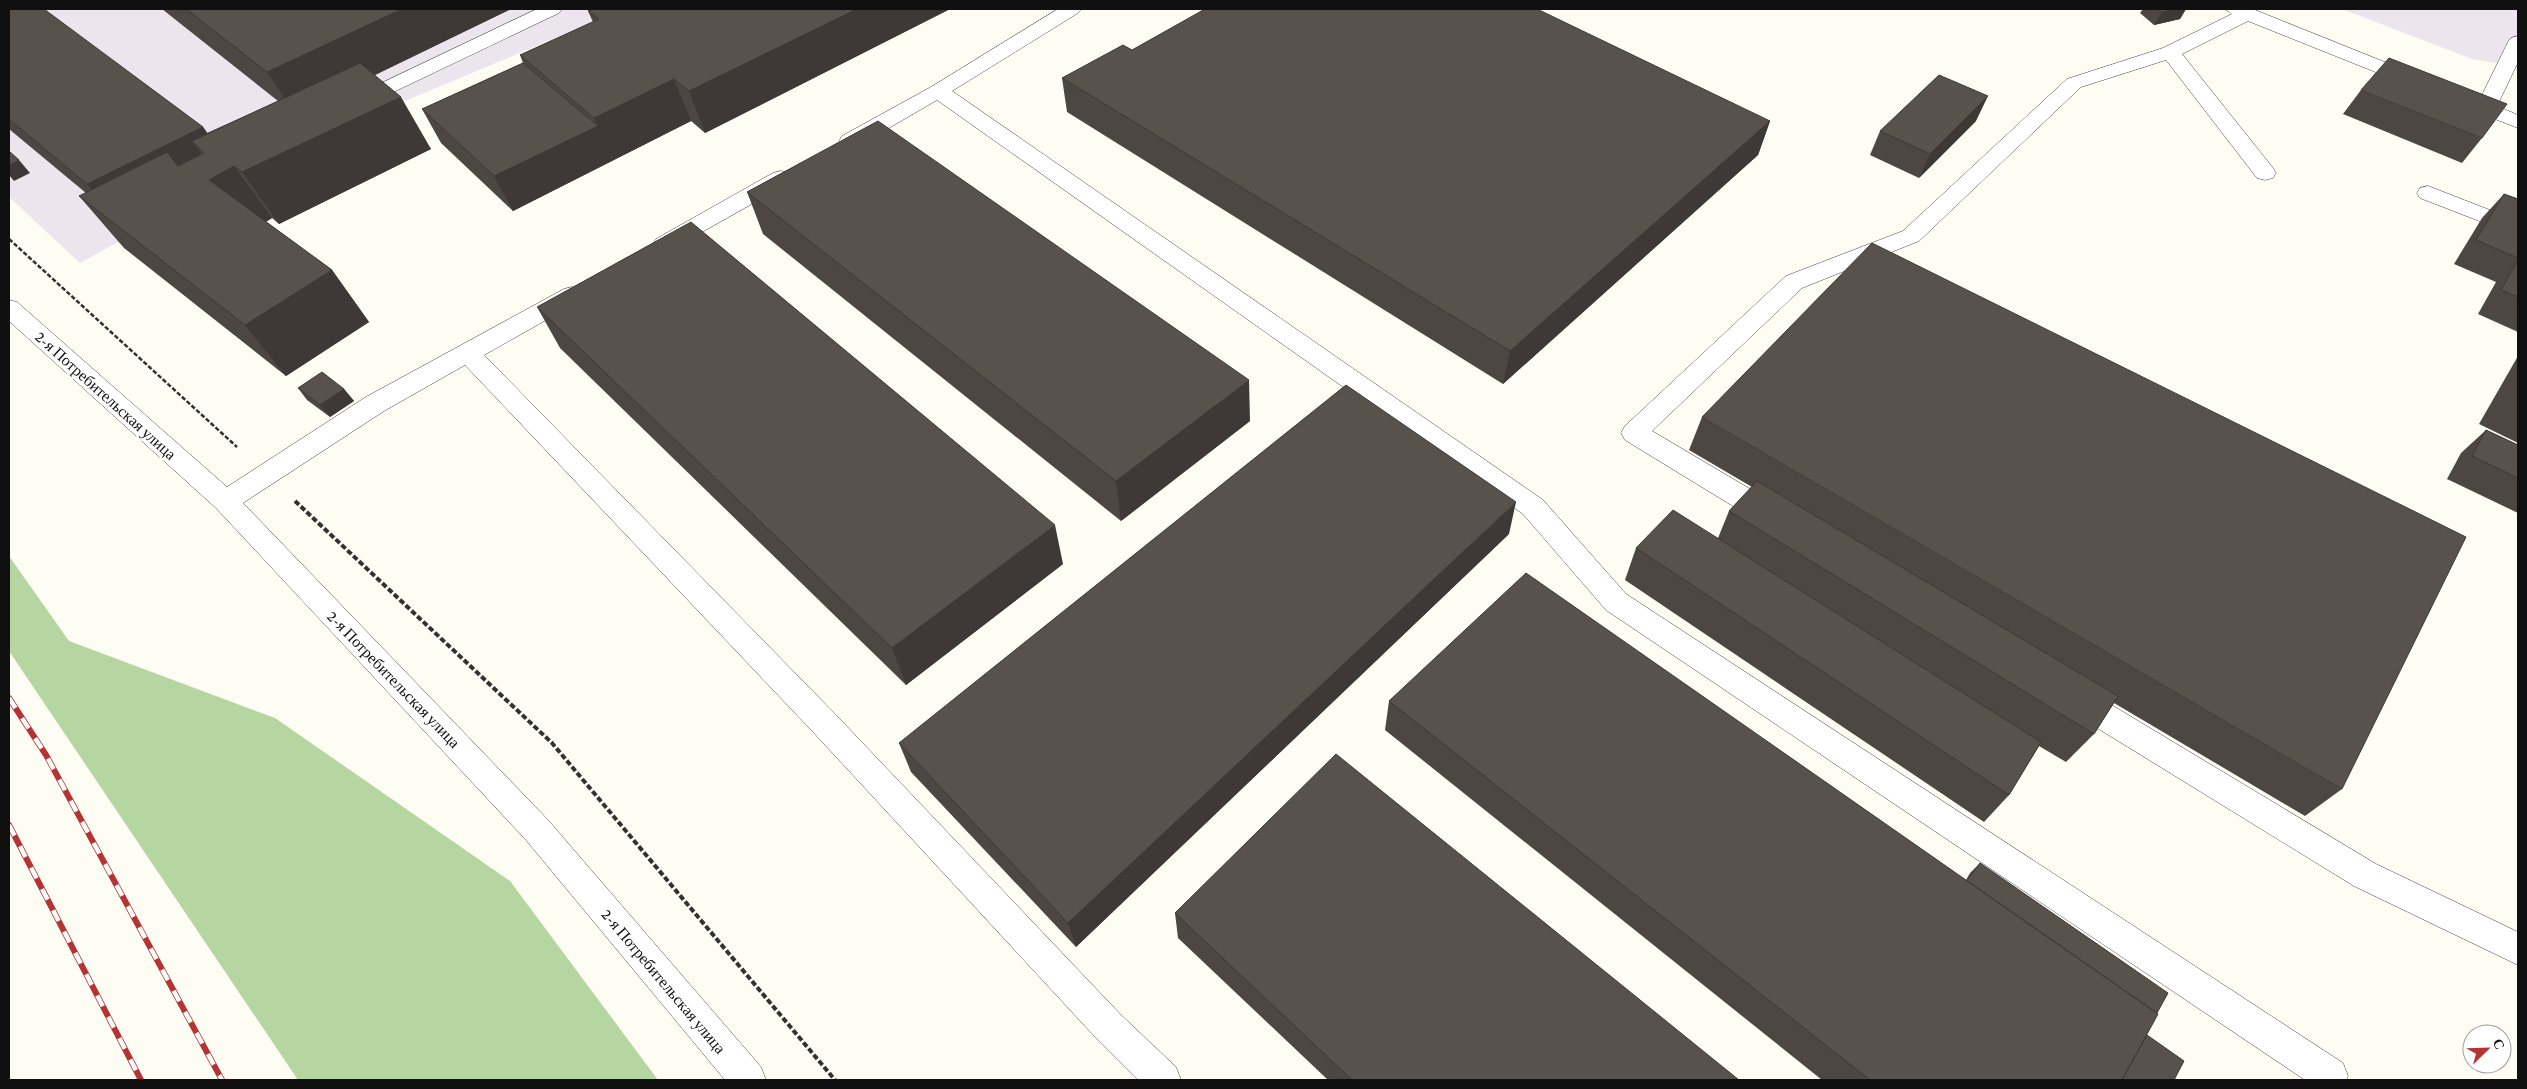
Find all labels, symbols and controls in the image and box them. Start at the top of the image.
street label: 2-я Потребительская улица [31,328,179,464]
street label: 2-я Потребительская улица [323,608,463,752]
street label: 2-я Потребительская улица [597,906,729,1058]
north arrow [2462,1024,2512,1074]
text: С [2490,1036,2508,1052]

